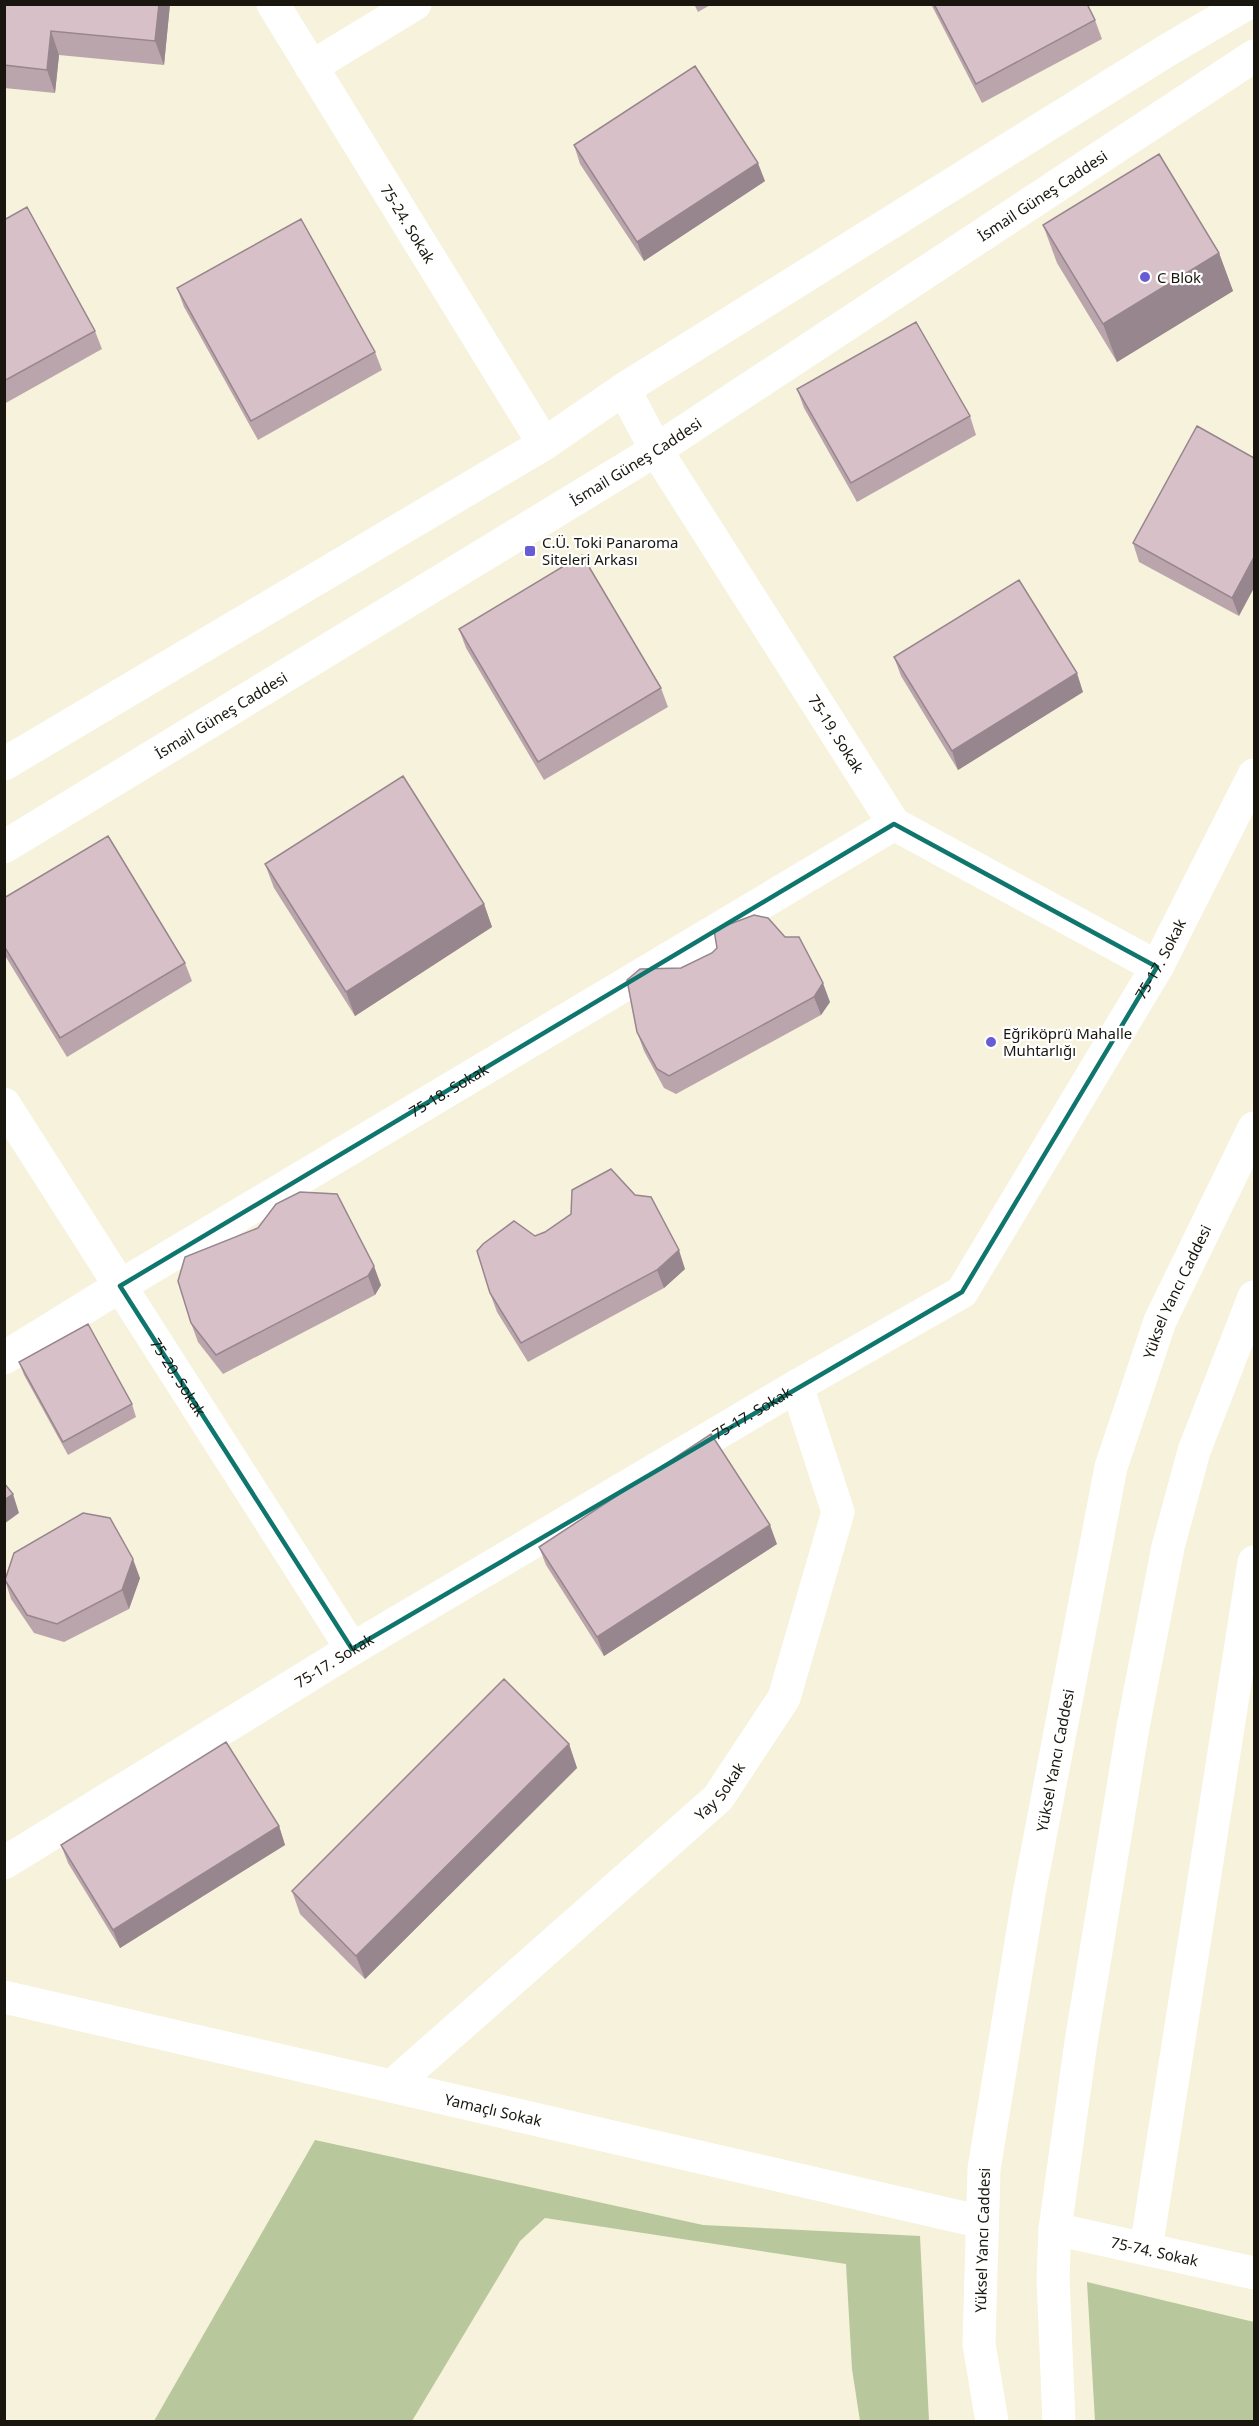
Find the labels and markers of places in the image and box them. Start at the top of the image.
place label: C Blok [1157,267,1201,287]
marker: C Blok [1138,270,1152,284]
place label: C.Ü. Toki Panaroma Siteleri Arkası [542,532,679,569]
marker: C.Ü. Toki Panaroma Siteleri Arkası [523,544,537,558]
place label: Eğriköprü Mahalle Muhtarlığı [1003,1023,1132,1060]
marker: Eğriköprü Mahalle Muhtarlığı [984,1035,998,1049]

